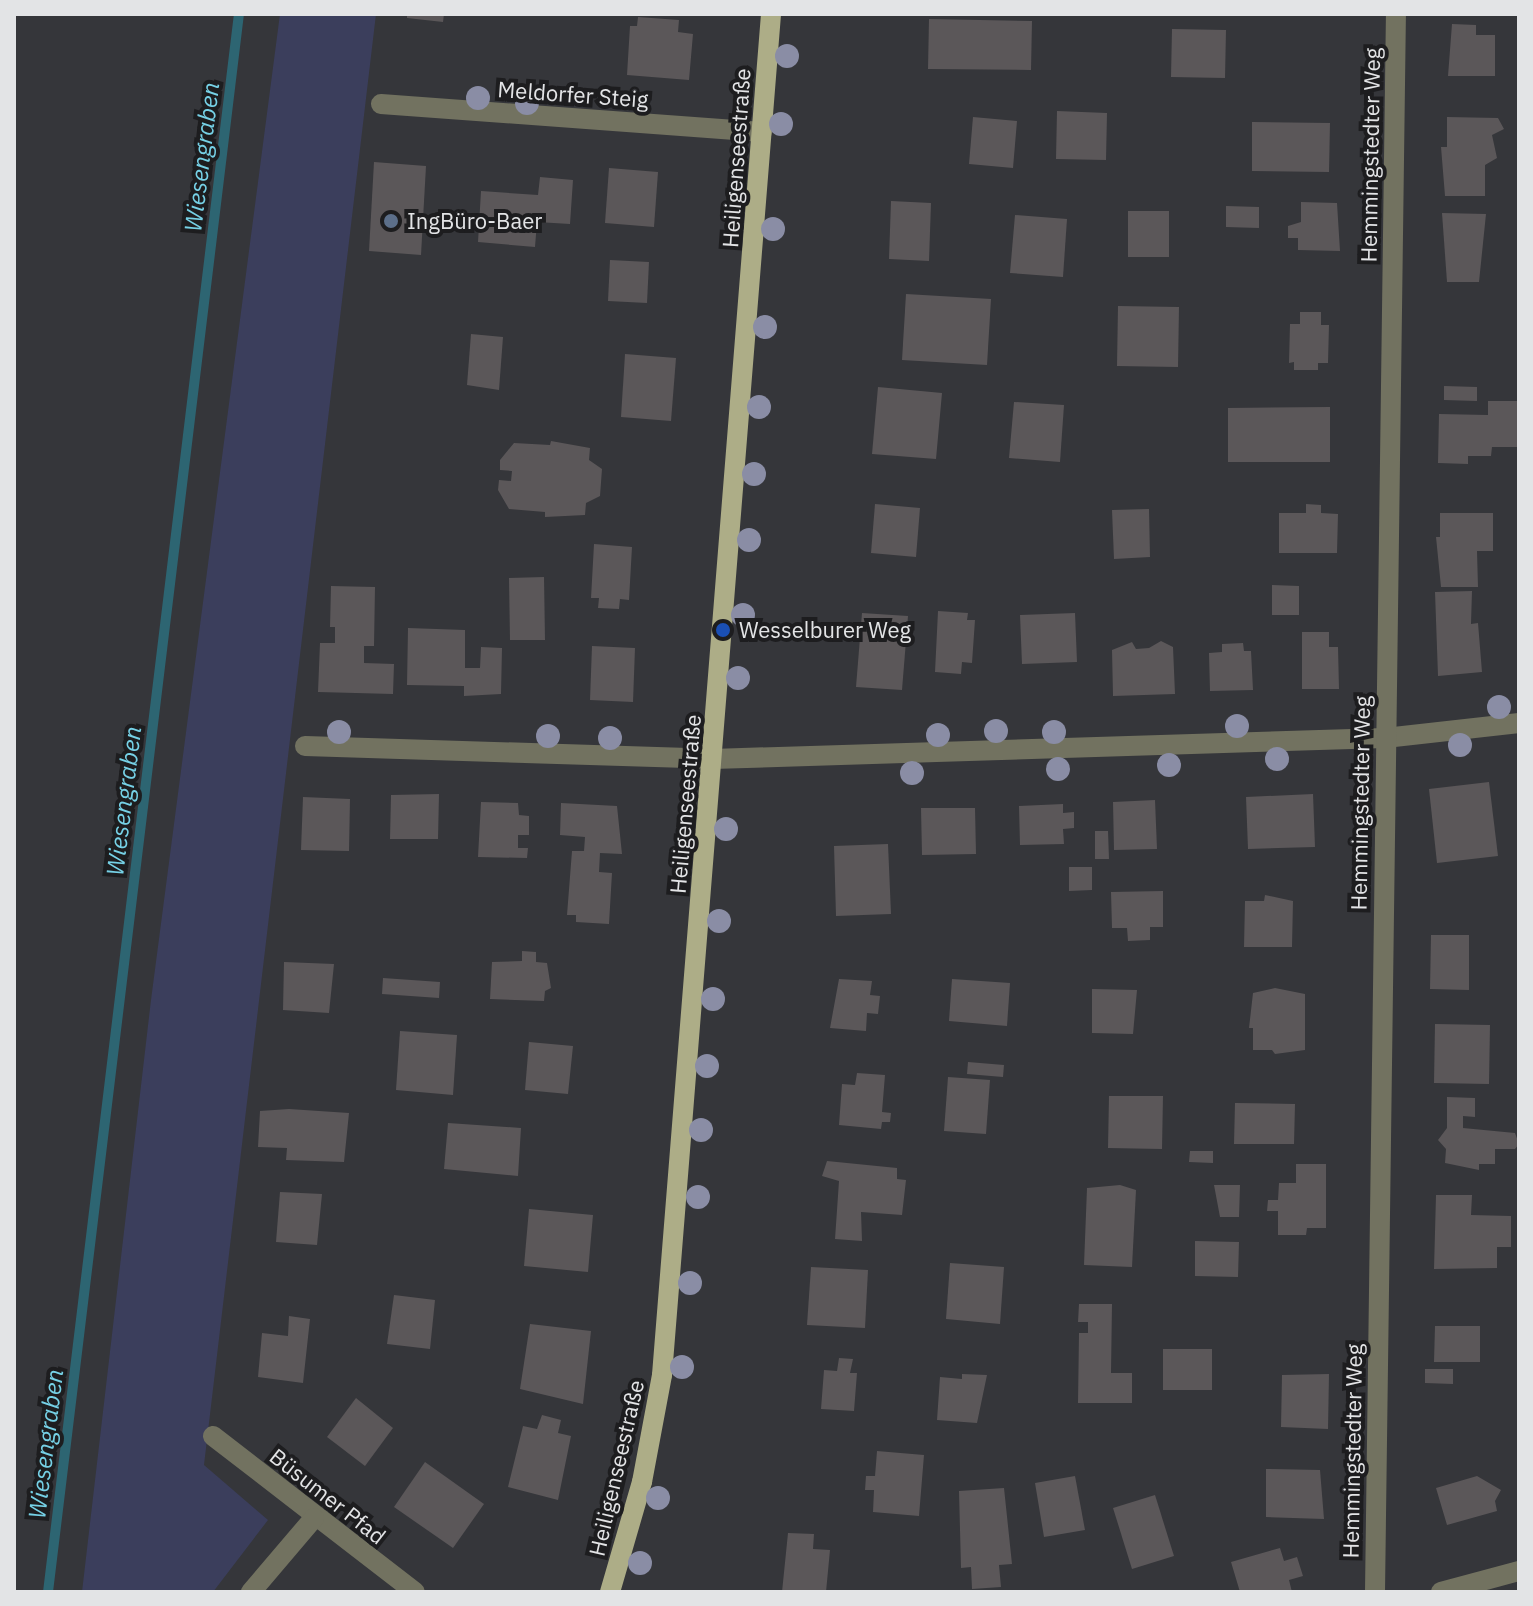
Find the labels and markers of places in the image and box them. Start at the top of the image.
place label: IngBüro-Baer [407,208,542,234]
marker: IngBüro-Baer [382,212,400,230]
place label: Wesselburer Weg [739,617,911,643]
marker: Wesselburer Weg [714,621,732,639]

